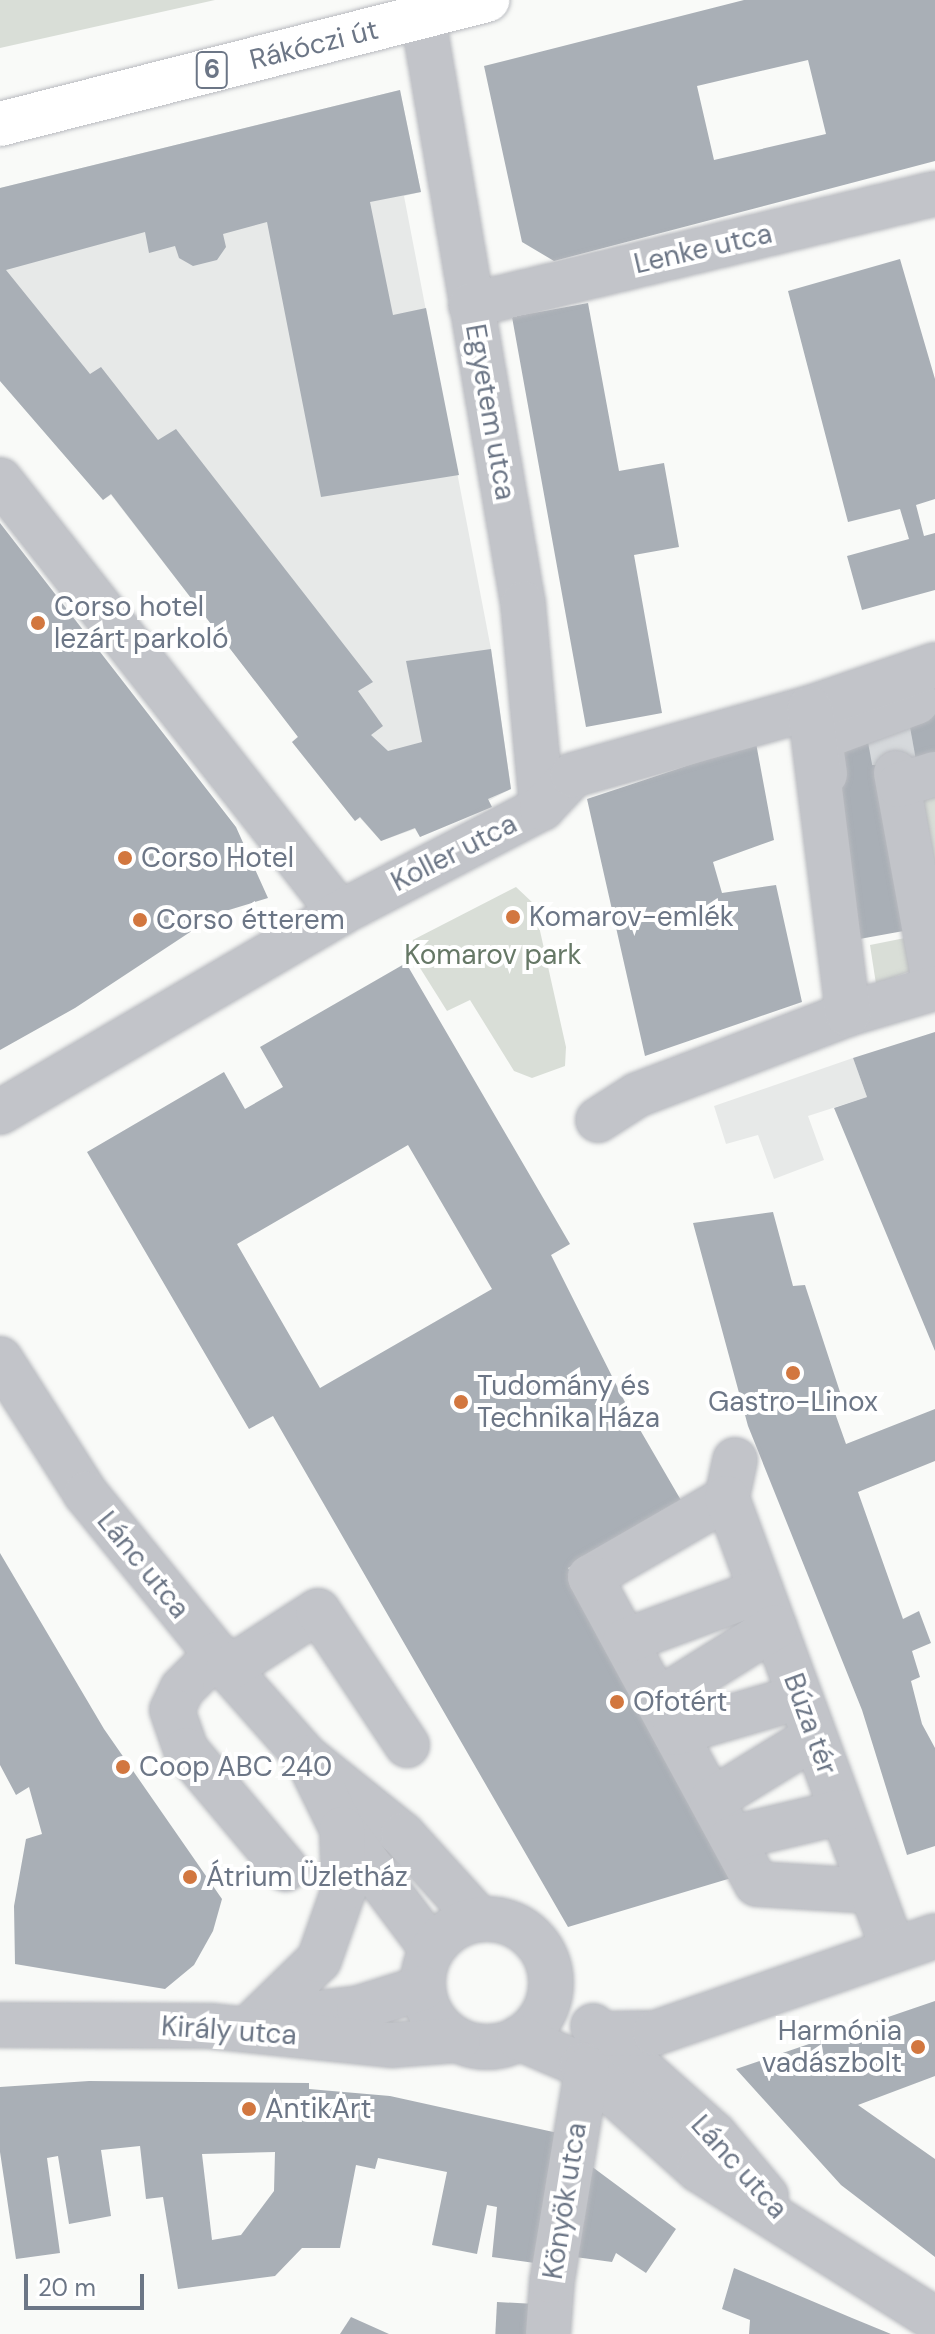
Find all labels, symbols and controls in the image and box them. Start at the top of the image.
street label: Rákóczi út [246,13,382,77]
road number: 6 [194,48,230,92]
street label: Lenke utca [631,217,775,281]
street label: Egyetem utca [458,321,522,503]
place label: Corso hotel lezárt parkoló [54,590,229,656]
marker: Corso hotel lezárt parkoló [29,614,47,632]
street label: Koller utca [386,807,522,899]
place label: Corso Hotel [141,841,294,875]
marker: Corso Hotel [116,849,134,867]
place label: Komarov-emlék [529,900,734,934]
place label: Corso étterem [156,903,345,937]
marker: Komarov-emlék [504,908,522,926]
marker: Corso étterem [131,911,149,929]
park label: Komarov park [404,938,582,972]
marker: Gastro-Linox [784,1364,802,1382]
place label: Tudomány és Technika Háza [477,1369,660,1435]
place label: Gastro-Linox [708,1385,878,1419]
marker: Tudomány és Technika Háza [452,1393,470,1411]
street label: Lánc utca [90,1505,196,1625]
street label: Búza tér [776,1669,844,1779]
place label: Ofotért [633,1685,727,1719]
marker: Ofotért [608,1693,626,1711]
place label: Coop ABC 240 [139,1750,332,1784]
marker: Coop ABC 240 [114,1758,132,1776]
place label: Átrium Üzletház [206,1860,408,1894]
marker: Átrium Üzletház [181,1868,199,1886]
street label: Király utca [160,2010,298,2052]
place label: Harmónia vadászbolt [762,2014,902,2080]
marker: Harmónia vadászbolt [909,2038,927,2056]
place label: AntikArt [265,2092,371,2126]
marker: AntikArt [240,2100,258,2118]
street label: Lánc utca [684,2108,794,2226]
street label: Könyök utca [536,2120,594,2282]
scale bar [28,2258,148,2308]
text: 20 m [38,2272,96,2303]

